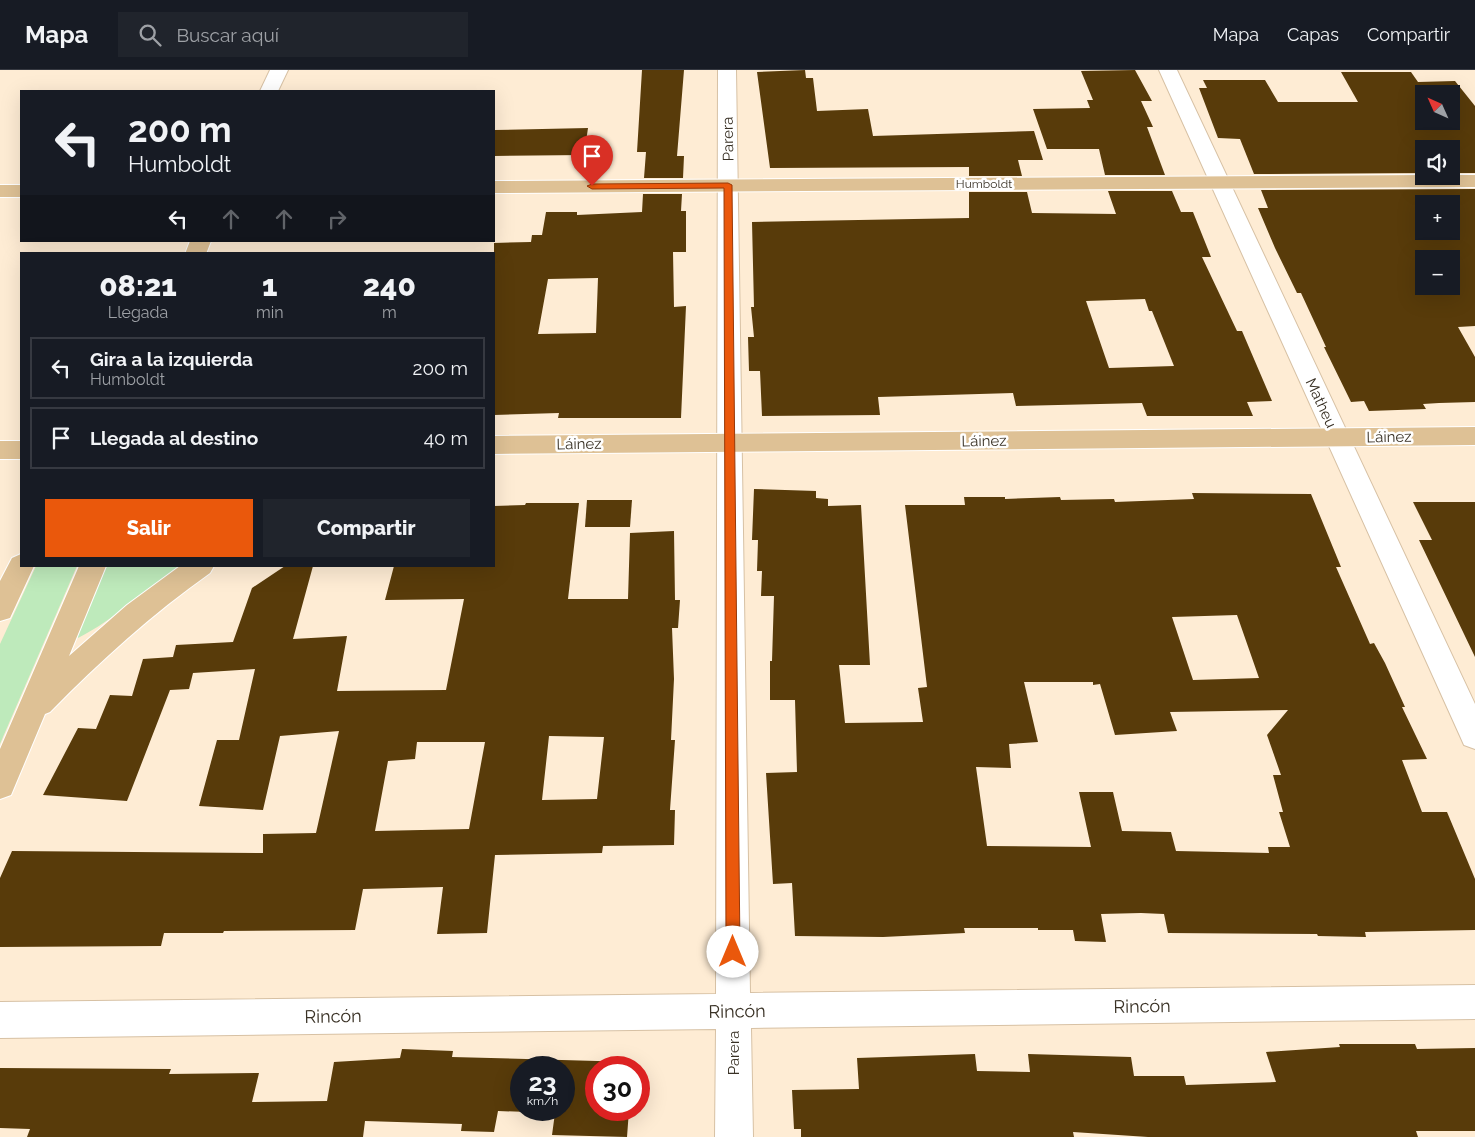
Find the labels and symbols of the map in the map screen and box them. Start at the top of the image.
north arrow [1415,85,1460,130]
street label: Parera [719,117,737,161]
pin [571,135,613,186]
street label: Humboldt [956,177,1012,191]
street label: Matheu [1302,375,1340,431]
street label: Láinez [1366,428,1412,446]
street label: Láinez [961,432,1007,450]
street label: Láinez [556,435,602,453]
position arrow [706,925,758,977]
street label: Rincón [1113,995,1171,1017]
street label: Rincón [708,1000,766,1022]
street label: Rincón [304,1005,362,1027]
street label: Parera [725,1031,743,1075]
speed limit sign: 30 [585,1056,650,1121]

